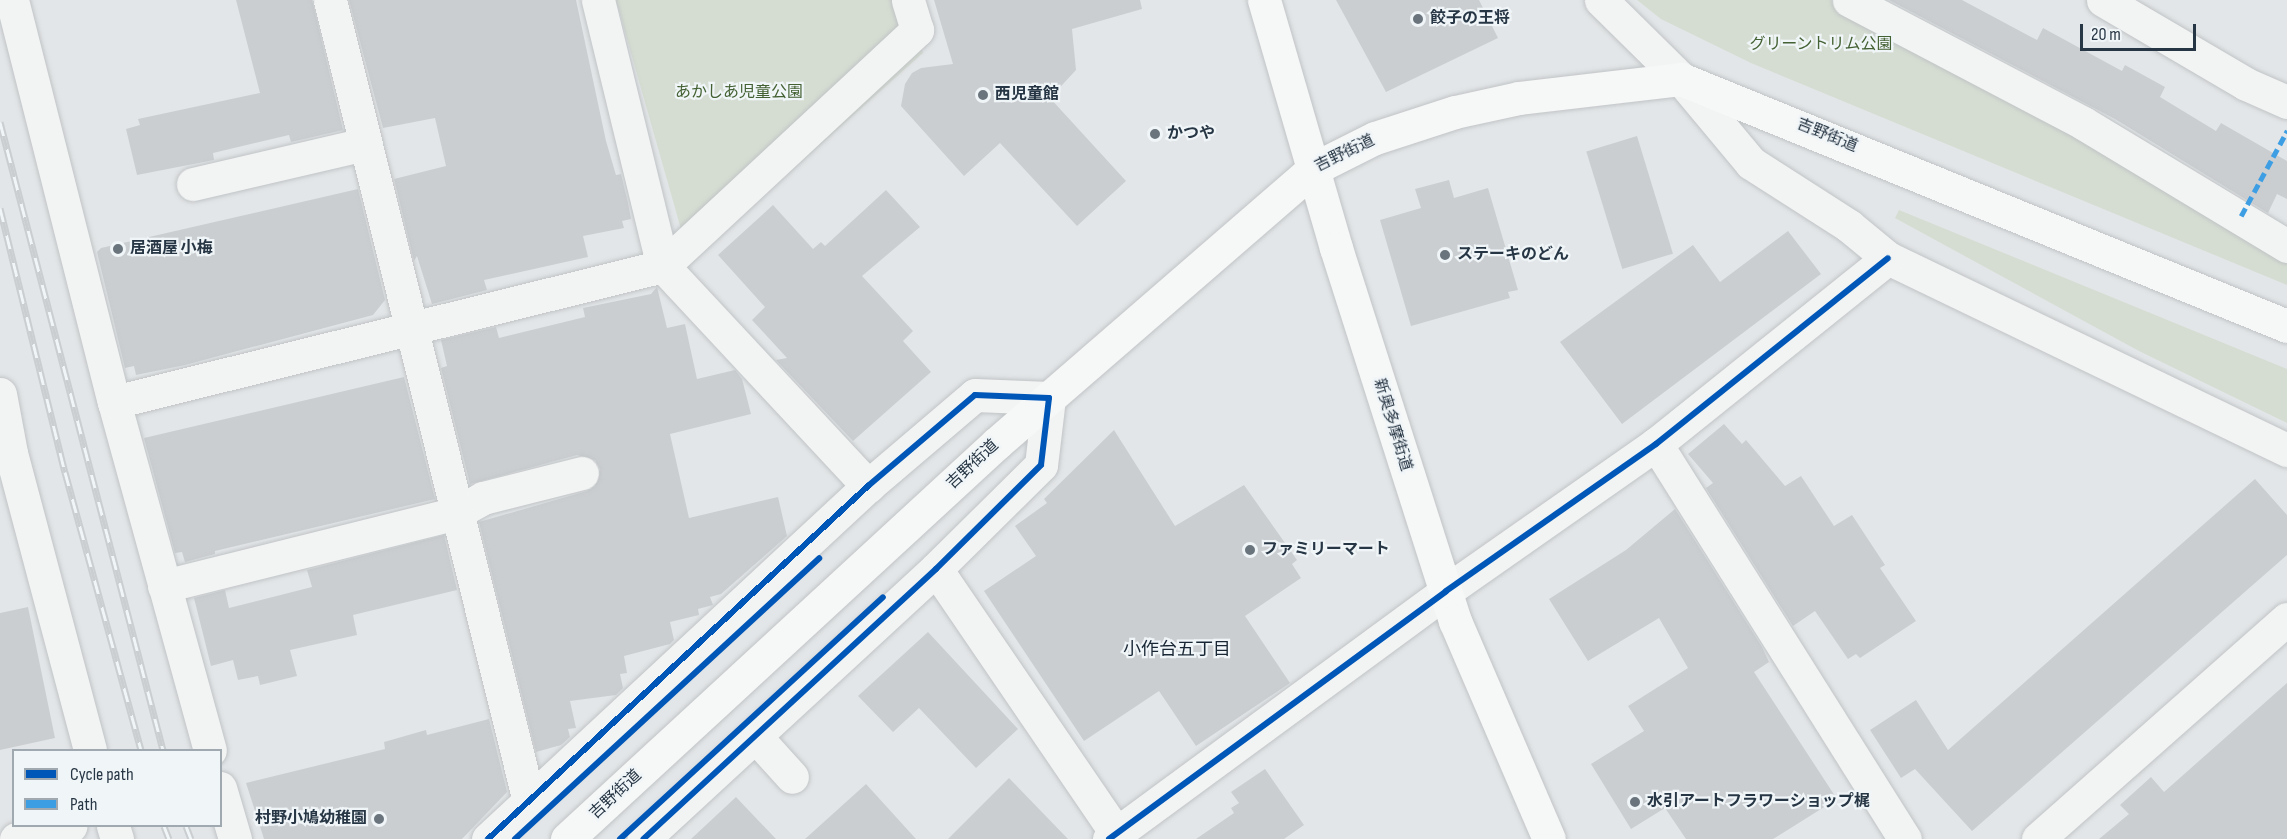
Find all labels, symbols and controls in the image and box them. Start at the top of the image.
place label: 餃子の王将 [1430,9,1510,29]
marker: 餃子の王将 [1411,12,1425,26]
scale bar [2083,12,2198,50]
text: 20 m [2091,24,2121,45]
park label: グリーントリム公園 [1749,35,1893,55]
park label: あかしあ児童公園 [675,83,803,103]
place label: 西児童館 [995,85,1059,105]
marker: 西児童館 [976,88,990,102]
street label: 吉野街道 [1794,115,1860,157]
place label: かつや [1167,124,1215,144]
marker: かつや [1148,127,1162,141]
street label: 吉野街道 [1312,131,1378,177]
place label: 居酒屋 小梅 [130,239,212,259]
marker: 居酒屋 小梅 [111,242,125,256]
place label: ステーキのどん [1457,245,1569,265]
marker: ステーキのどん [1438,248,1452,262]
street label: 新奥多摩街道 [1369,376,1415,474]
street label: 吉野街道 [943,436,1003,494]
place label: ファミリーマート [1262,540,1390,560]
marker: ファミリーマート [1243,543,1257,557]
district label: 小作台五丁目 [1123,639,1231,661]
legend [12,749,222,827]
text: Cycle path [70,764,134,785]
street label: 吉野街道 [586,766,646,824]
place label: 水引アートフラワーショップ梶 [1647,792,1870,812]
text: Path [70,794,98,815]
marker: 水引アートフラワーショップ梶 [1628,795,1642,809]
place label: 村野小鳩幼稚園 [255,809,367,829]
marker: 村野小鳩幼稚園 [372,812,386,826]

